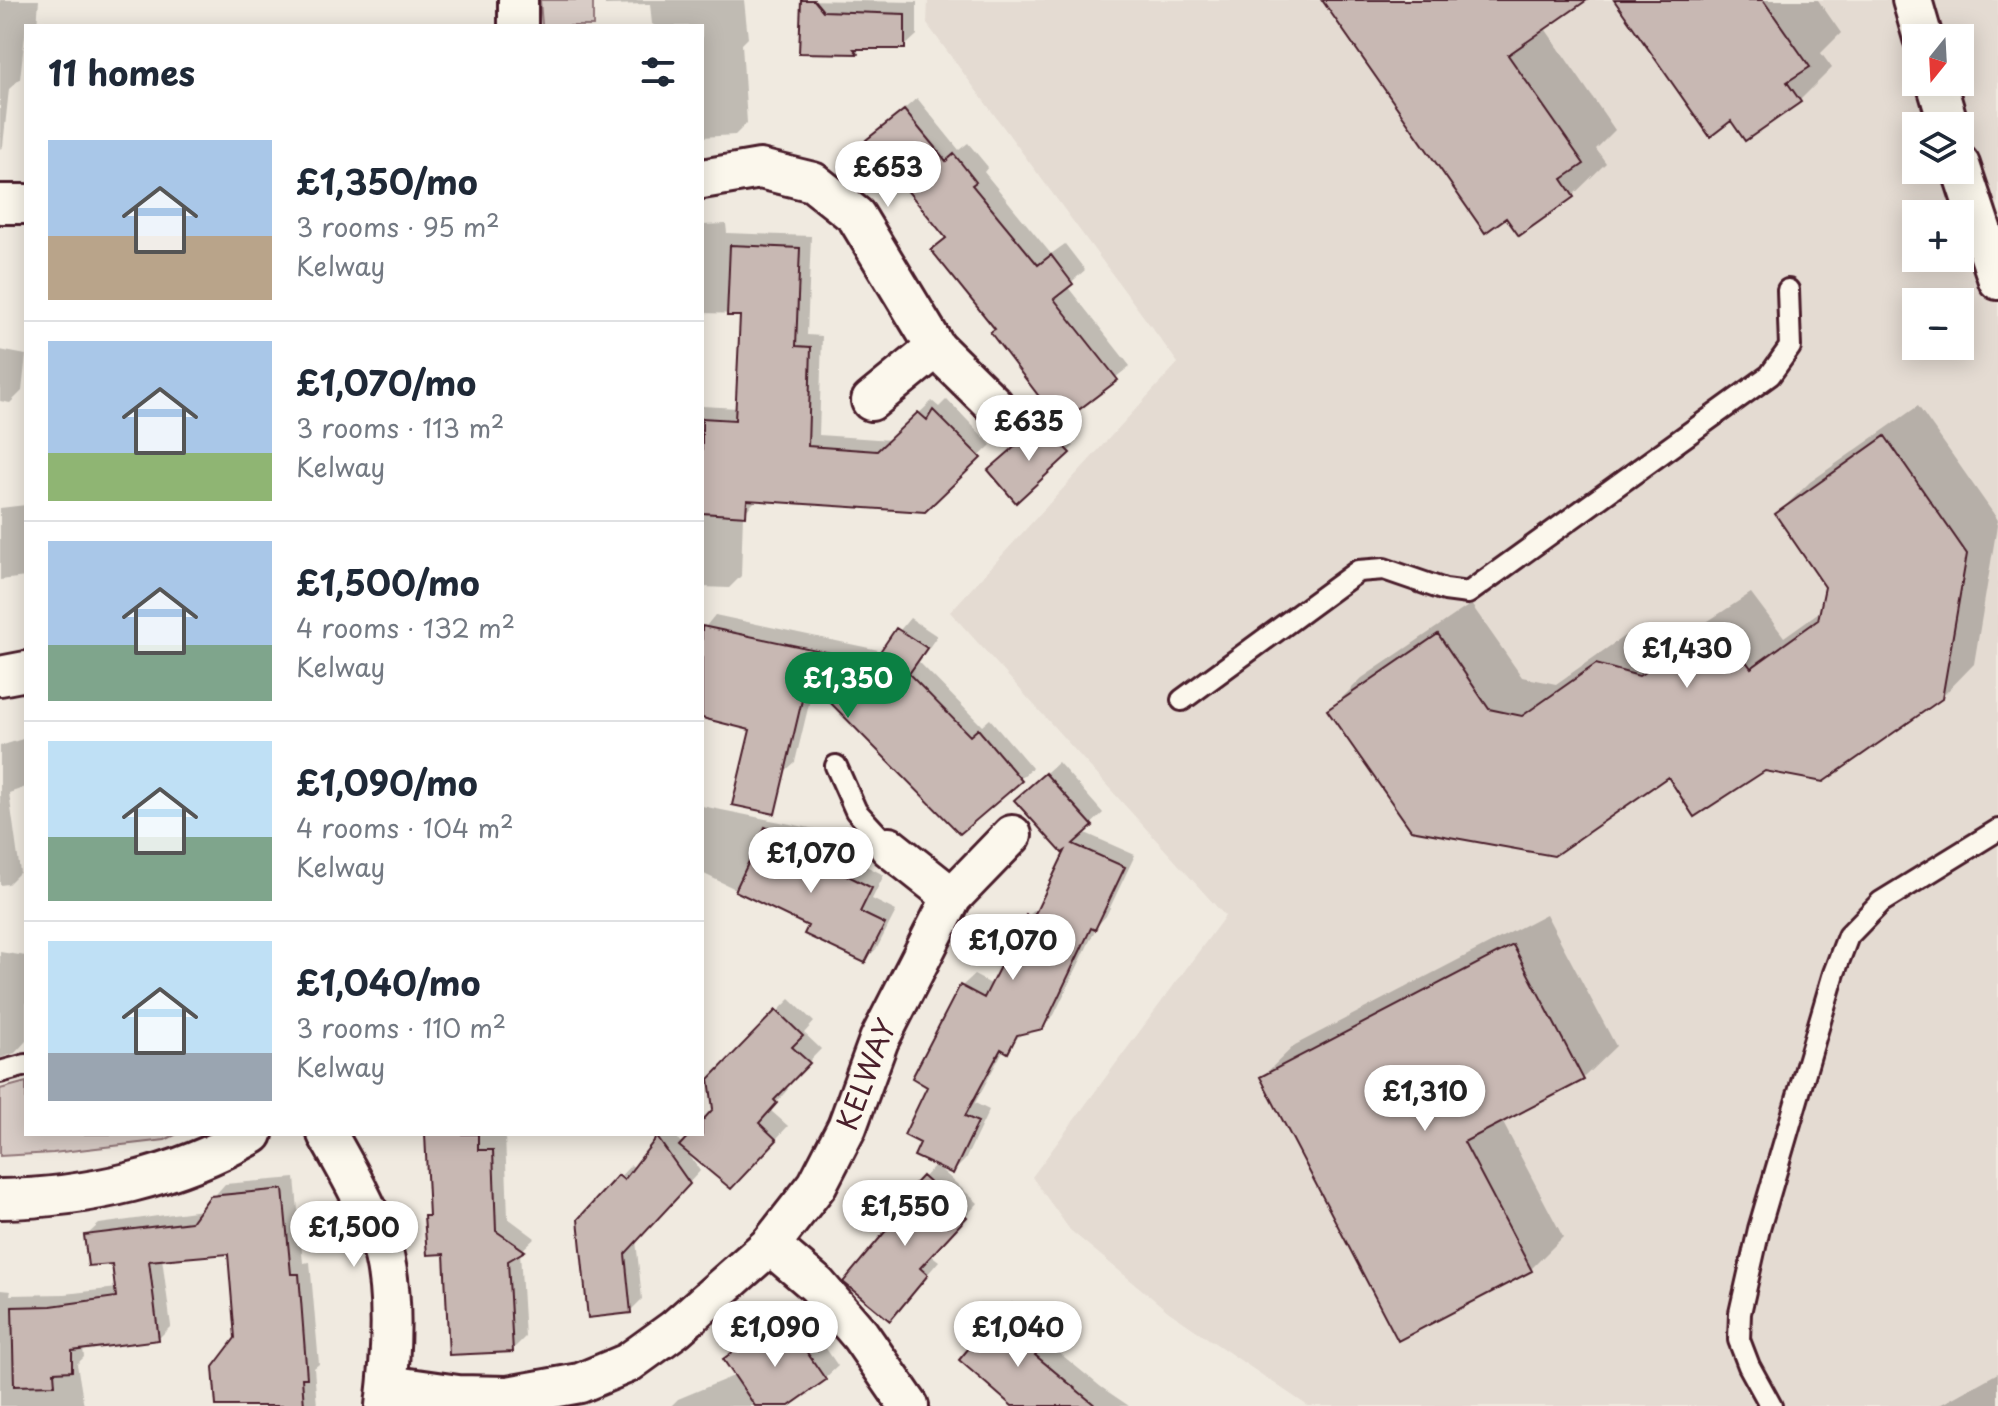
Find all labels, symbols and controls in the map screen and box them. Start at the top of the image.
north arrow [1902,24,1974,96]
map controls [1902,24,1974,360]
text: 11 homes [48,46,195,98]
icon: filters [636,50,680,94]
button: layers [1902,112,1974,184]
pin: £653 [841,141,935,209]
text: £653 [853,147,923,186]
text: £1,350/mo [296,155,478,207]
icon: home [112,172,208,268]
button: + [1902,200,1974,272]
text: 3 rooms · 95 m² [296,207,500,246]
text: Kelway [296,246,385,285]
button: − [1902,288,1974,360]
text: £1,070/mo [296,356,476,408]
icon: home [112,373,208,469]
pin: £635 [982,395,1076,463]
text: £635 [994,401,1064,440]
text: 3 rooms · 113 m² [296,408,504,447]
text: Kelway [296,447,385,486]
text: £1,500/mo [296,556,480,608]
icon: home [112,573,208,669]
text: 4 rooms · 132 m² [296,608,515,647]
pin: £1,430 [1622,622,1752,690]
text: £1,430 [1642,628,1732,667]
text: Kelway [296,647,385,686]
pin: £1,350 [783,652,913,720]
text: £1,350 [803,658,893,697]
text: £1,090/mo [296,756,478,808]
icon: home [112,773,208,869]
text: 4 rooms · 104 m² [296,808,514,847]
pin: £1,070 [746,827,876,895]
text: £1,070 [766,833,856,872]
text: Kelway [296,847,385,886]
pin: £1,070 [948,914,1078,982]
text: £1,070 [968,920,1058,959]
text: £1,040/mo [296,956,481,1008]
icon: home [112,973,208,1069]
text: 3 rooms · 110 m² [296,1008,506,1047]
street label: KELWAY [825,1011,906,1136]
text: Kelway [296,1047,385,1086]
pin: £1,310 [1360,1065,1490,1133]
text: £1,310 [1382,1071,1468,1110]
pin: £1,550 [840,1180,970,1248]
text: £1,550 [860,1186,950,1225]
pin: £1,500 [289,1201,419,1269]
text: £1,500 [308,1207,400,1246]
pin: £1,090 [710,1301,840,1369]
pin: £1,040 [953,1301,1083,1369]
text: £1,090 [730,1307,820,1346]
text: £1,040 [972,1307,1064,1346]

